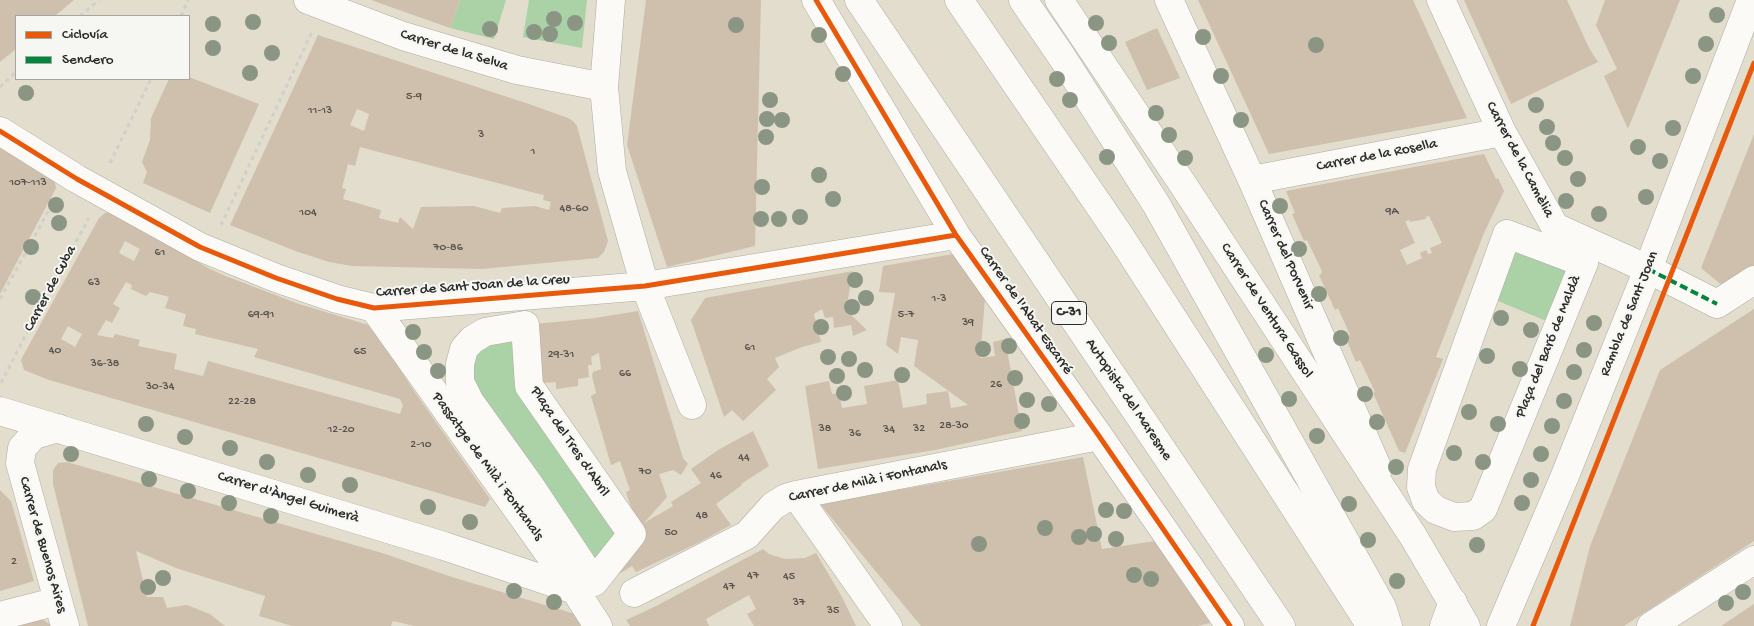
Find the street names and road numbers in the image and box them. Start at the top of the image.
street label: Carrer de la Selva [398,26,510,76]
street label: Carrer de la Camèlia [1481,99,1557,221]
street label: Carrer de la Rosella [1315,135,1439,177]
street label: Carrer del Porvenir [1253,197,1317,313]
street label: Carrer de Ventura Gassol [1216,240,1316,382]
street label: Carrer de Cuba [21,243,81,335]
street label: Carrer de l'Abat Escarré [974,243,1076,379]
street label: Rambla de Sant Joan [1597,249,1663,379]
street label: Carrer de Sant Joan de la Creu [376,271,570,303]
street label: Plaça del Baró de Maldà [1512,273,1586,421]
road number: C-31 [1052,302,1086,324]
street label: Autopista del Maresme [1081,336,1175,464]
street label: Plaça del Tres d'Abril [525,383,613,501]
street label: Passatge de Milà i Fontanals [427,389,547,545]
street label: Carrer de Milà i Fontanals [788,456,948,508]
street label: Carrer d'Àngel Guimerà [215,468,361,528]
street label: Carrer de Buenos Aires [14,475,70,615]

